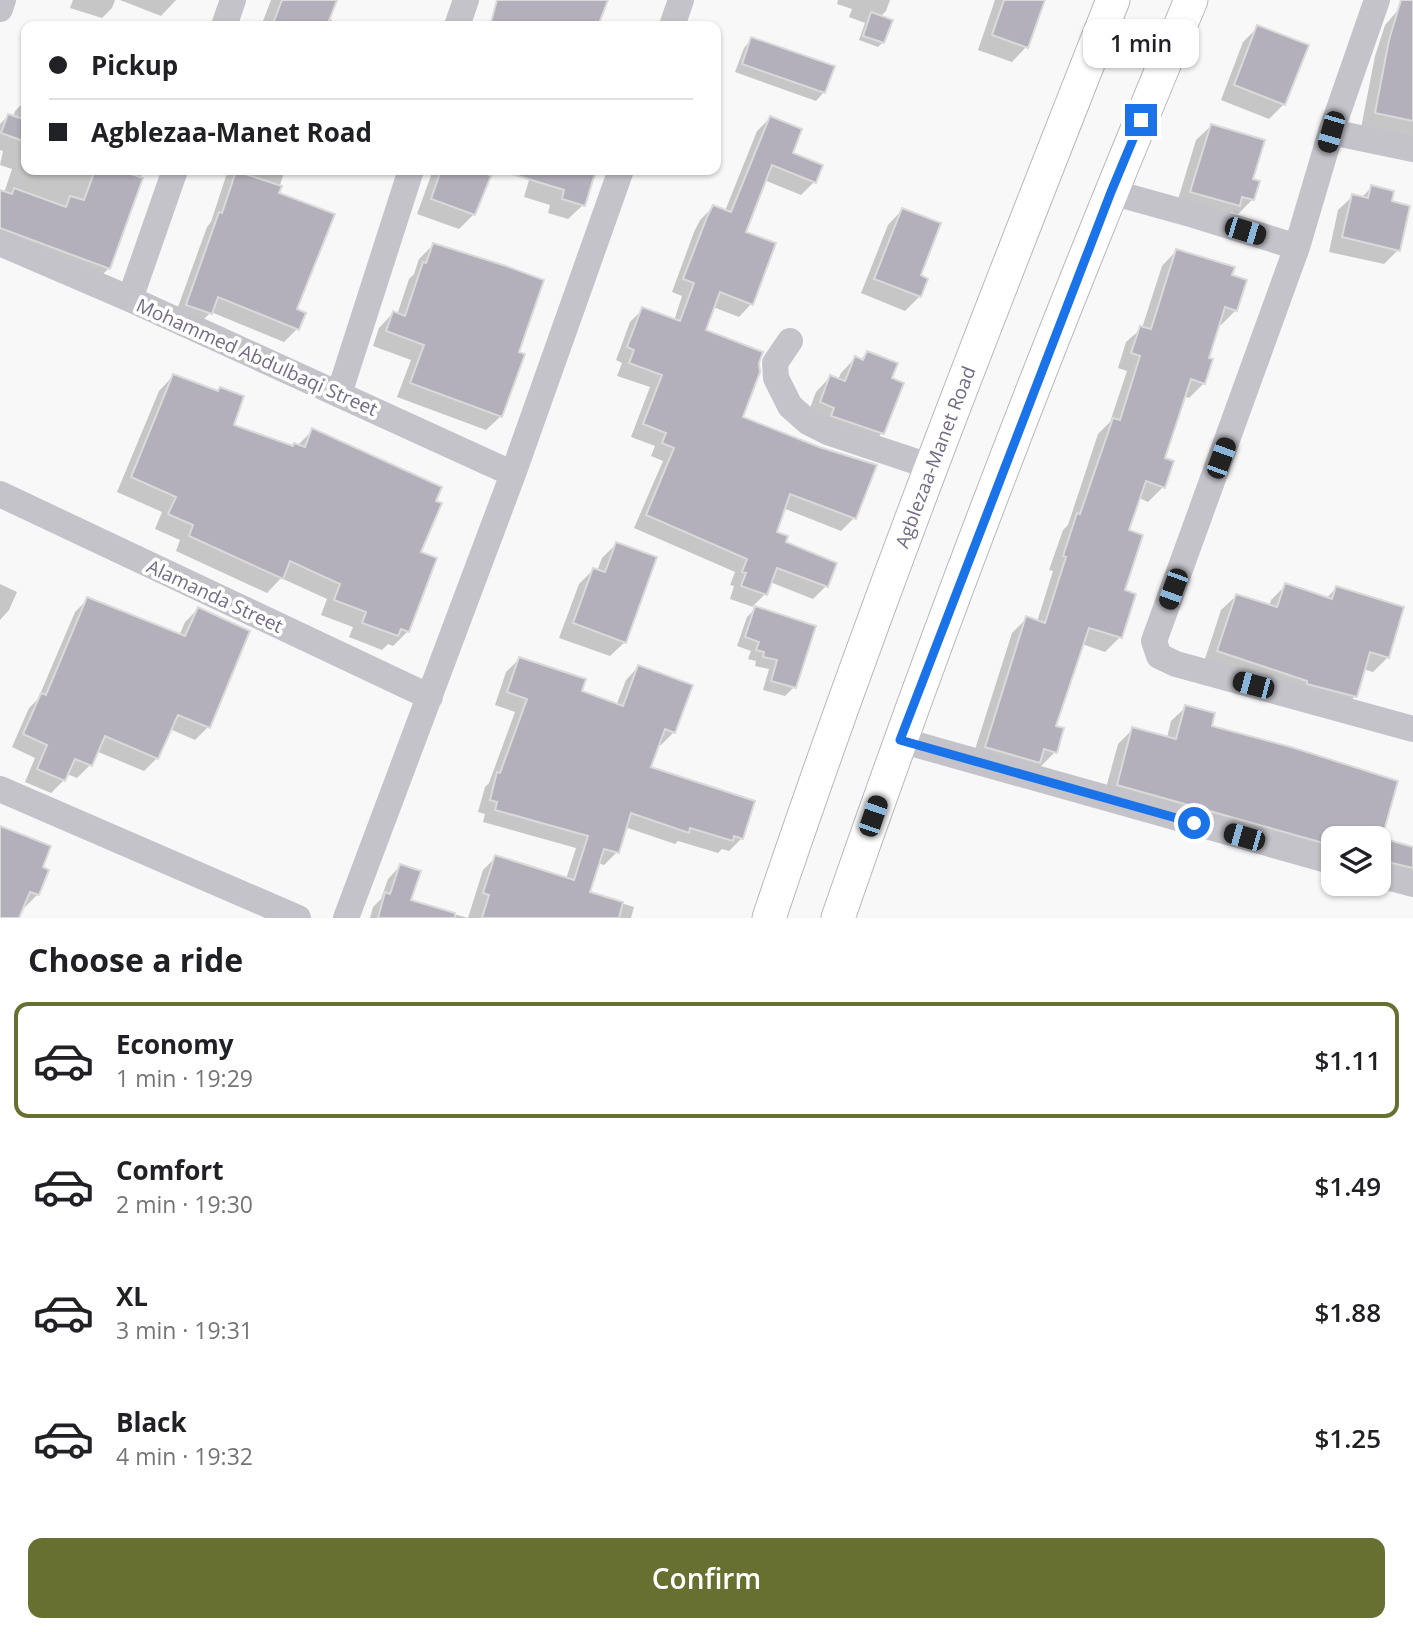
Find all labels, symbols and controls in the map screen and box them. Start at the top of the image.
callout: 1 min [1083,18,1199,68]
text: 1 min [1110,27,1172,59]
text: Pickup [91,47,178,83]
route end [1125,104,1157,136]
car [1316,109,1347,155]
text: Agblezaa-Manet Road [91,114,372,150]
car [1222,215,1269,247]
street label: Mohammed Abdulbaqi Street [132,292,382,422]
street label: Agblezaa-Manet Road [889,362,981,552]
car [1204,435,1239,481]
street label: Alamanda Street [143,553,287,639]
car [1156,566,1191,612]
car [1230,669,1277,701]
car [857,793,890,839]
route start [1178,807,1210,839]
car [1221,821,1268,853]
map controls [1321,826,1391,896]
button: layers [1321,826,1391,896]
text: Choose a ride [28,938,243,981]
text: Economy [116,1026,234,1062]
icon: car [32,1029,95,1092]
text: $1.11 [1314,1042,1381,1078]
text: 1 min · 19:29 [116,1062,253,1094]
text: Comfort [116,1152,223,1188]
icon: car [32,1155,95,1218]
text: $1.49 [1314,1168,1381,1204]
text: 2 min · 19:30 [116,1188,253,1220]
text: XL [116,1278,148,1314]
icon: car [32,1281,95,1344]
text: $1.88 [1314,1294,1381,1330]
text: 3 min · 19:31 [116,1314,253,1346]
text: Black [116,1404,187,1440]
icon: car [32,1407,95,1470]
text: $1.25 [1314,1420,1381,1456]
text: 4 min · 19:32 [116,1440,253,1472]
button: Confirm [28,1538,1385,1618]

